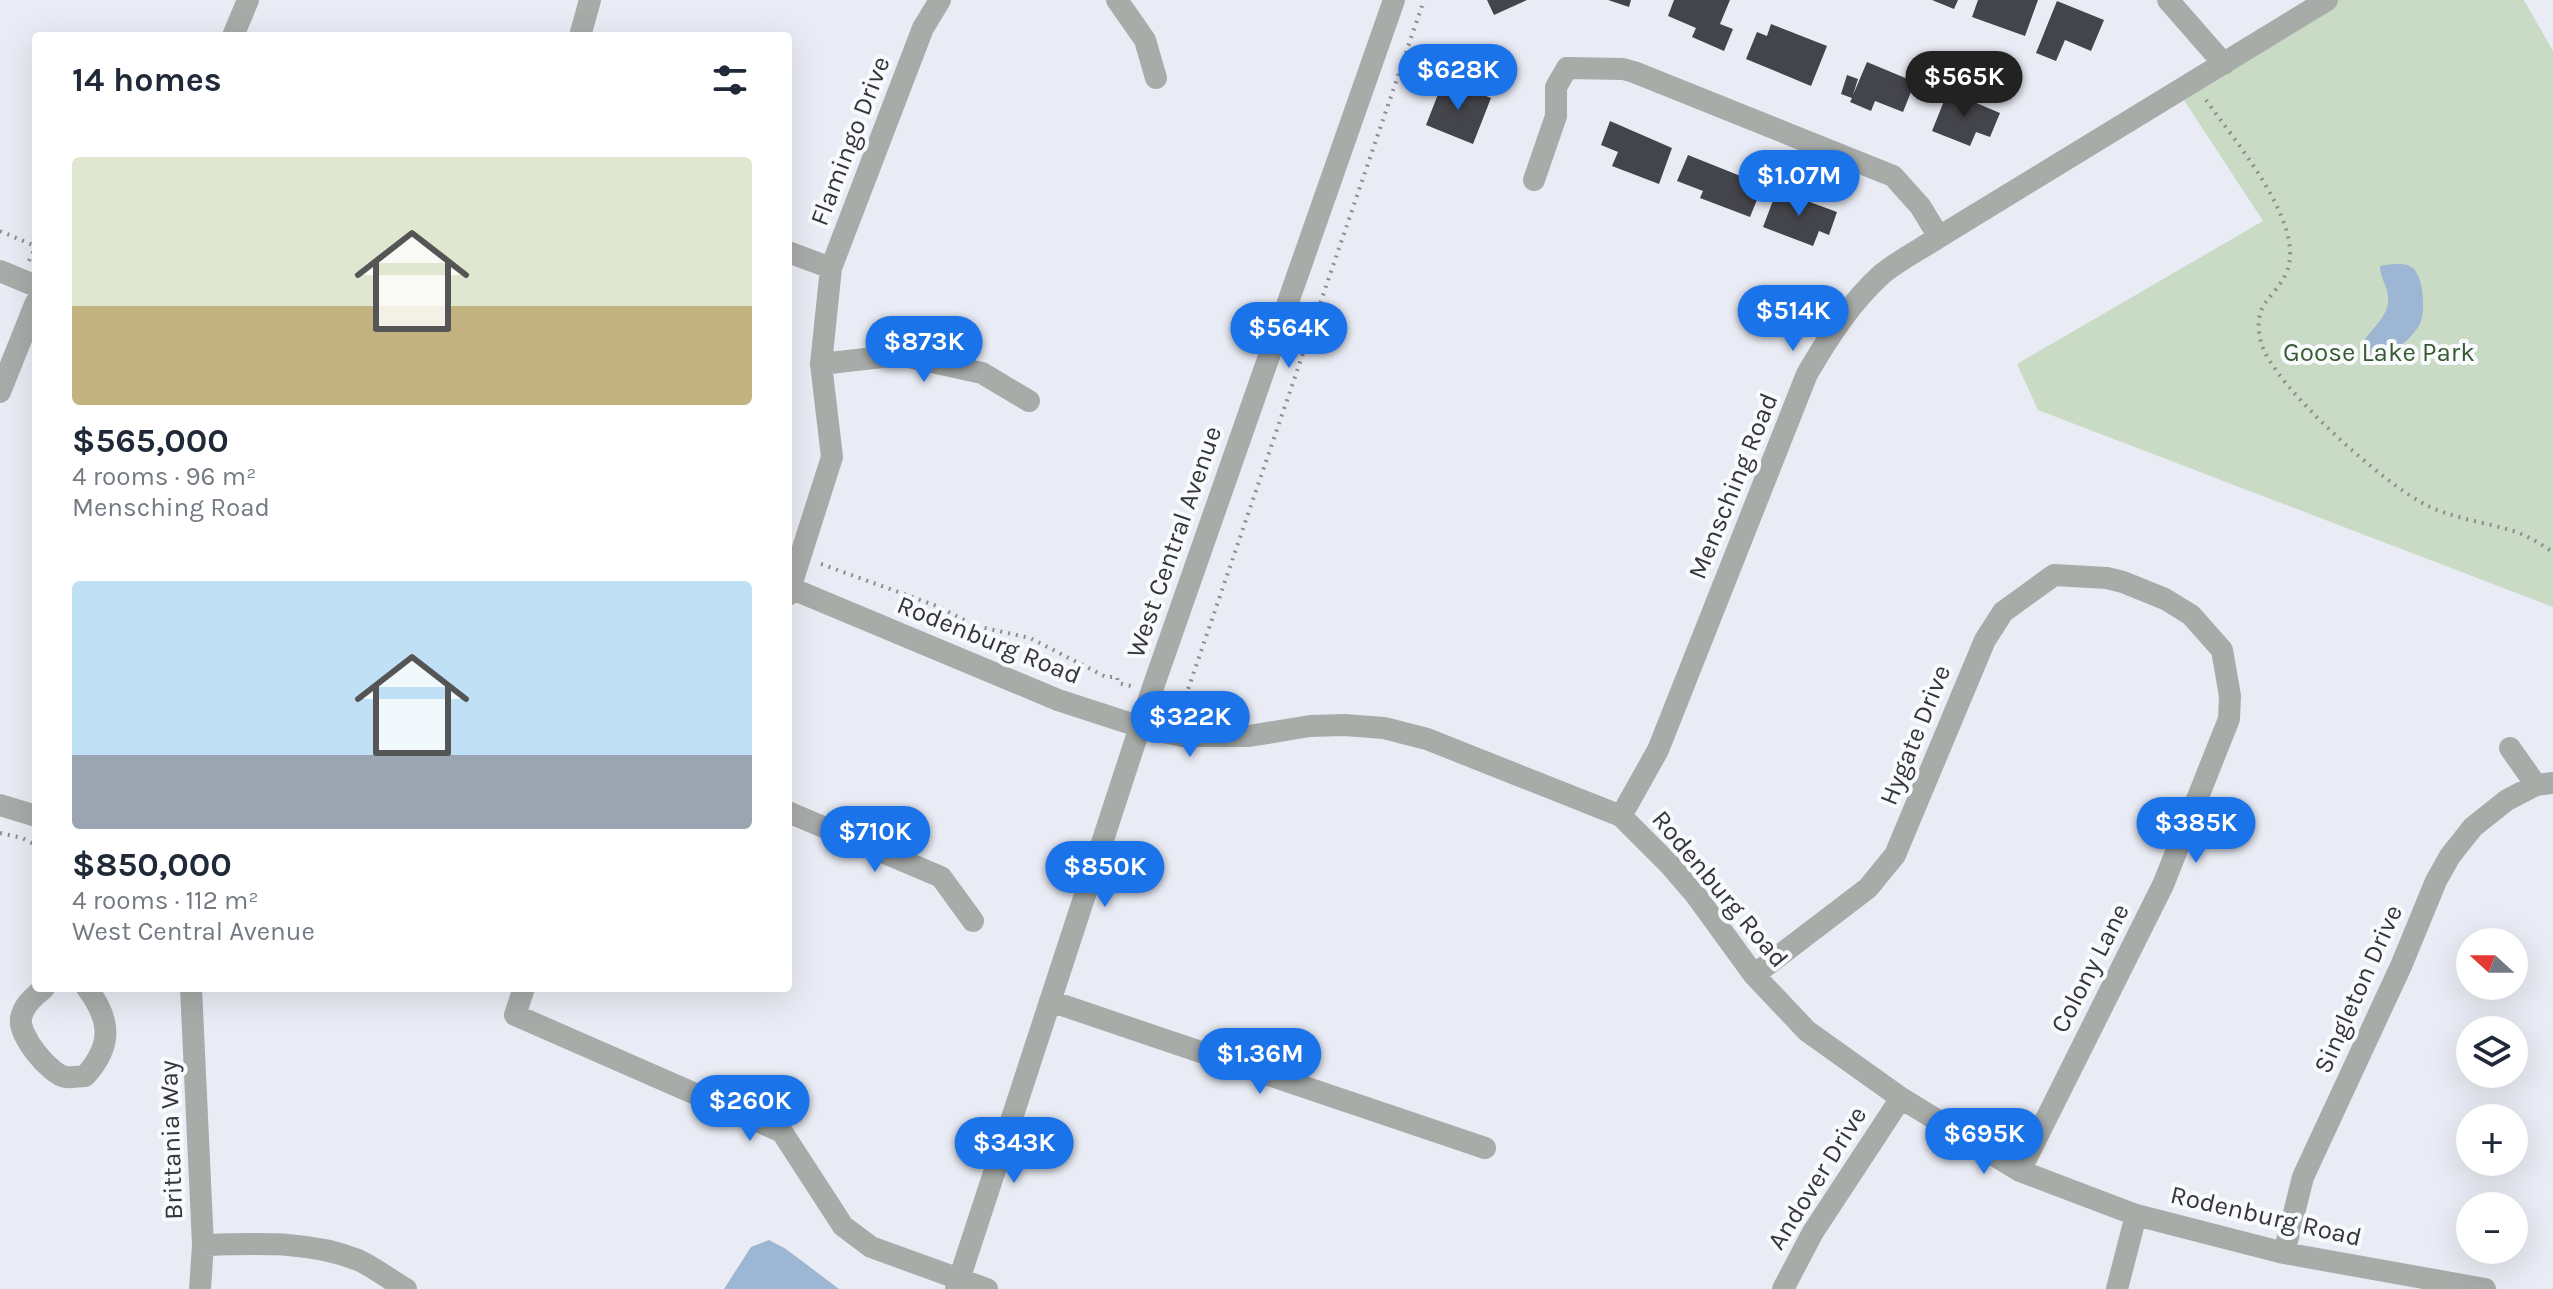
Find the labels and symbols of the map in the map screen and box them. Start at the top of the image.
pin: $628K [1402,44,1514,112]
pin: $565K [1908,51,2020,119]
street label: Flamingo Drive [803,52,897,230]
pin: $1.07M [1734,150,1864,218]
pin: $514K [1737,285,1849,353]
pin: $564K [1233,302,1345,370]
pin: $873K [868,316,980,384]
park label: Goose Lake Park [2283,337,2475,368]
street label: Mensching Road [1682,388,1784,584]
street label: West Central Avenue [1120,422,1228,662]
street label: Rodenburg Road [893,589,1085,691]
street label: Hygate Drive [1873,660,1957,810]
pin: $322K [1134,691,1246,759]
pin: $385K [2140,797,2252,865]
street label: Rodenburg Road [1645,804,1795,974]
pin: $710K [819,806,931,874]
pin: $850K [1049,841,1161,909]
street label: Colony Lane [2044,898,2136,1038]
street label: Singleton Drive [2307,900,2409,1078]
north arrow [2456,928,2528,1000]
pin: $1.36M [1195,1028,1325,1096]
street label: Brittania Way [153,1060,189,1220]
pin: $260K [694,1075,806,1143]
street label: Andover Drive [1761,1101,1873,1255]
pin: $695K [1928,1108,2040,1176]
pin: $343K [958,1117,1070,1185]
street label: Rodenburg Road [2167,1179,2365,1253]

